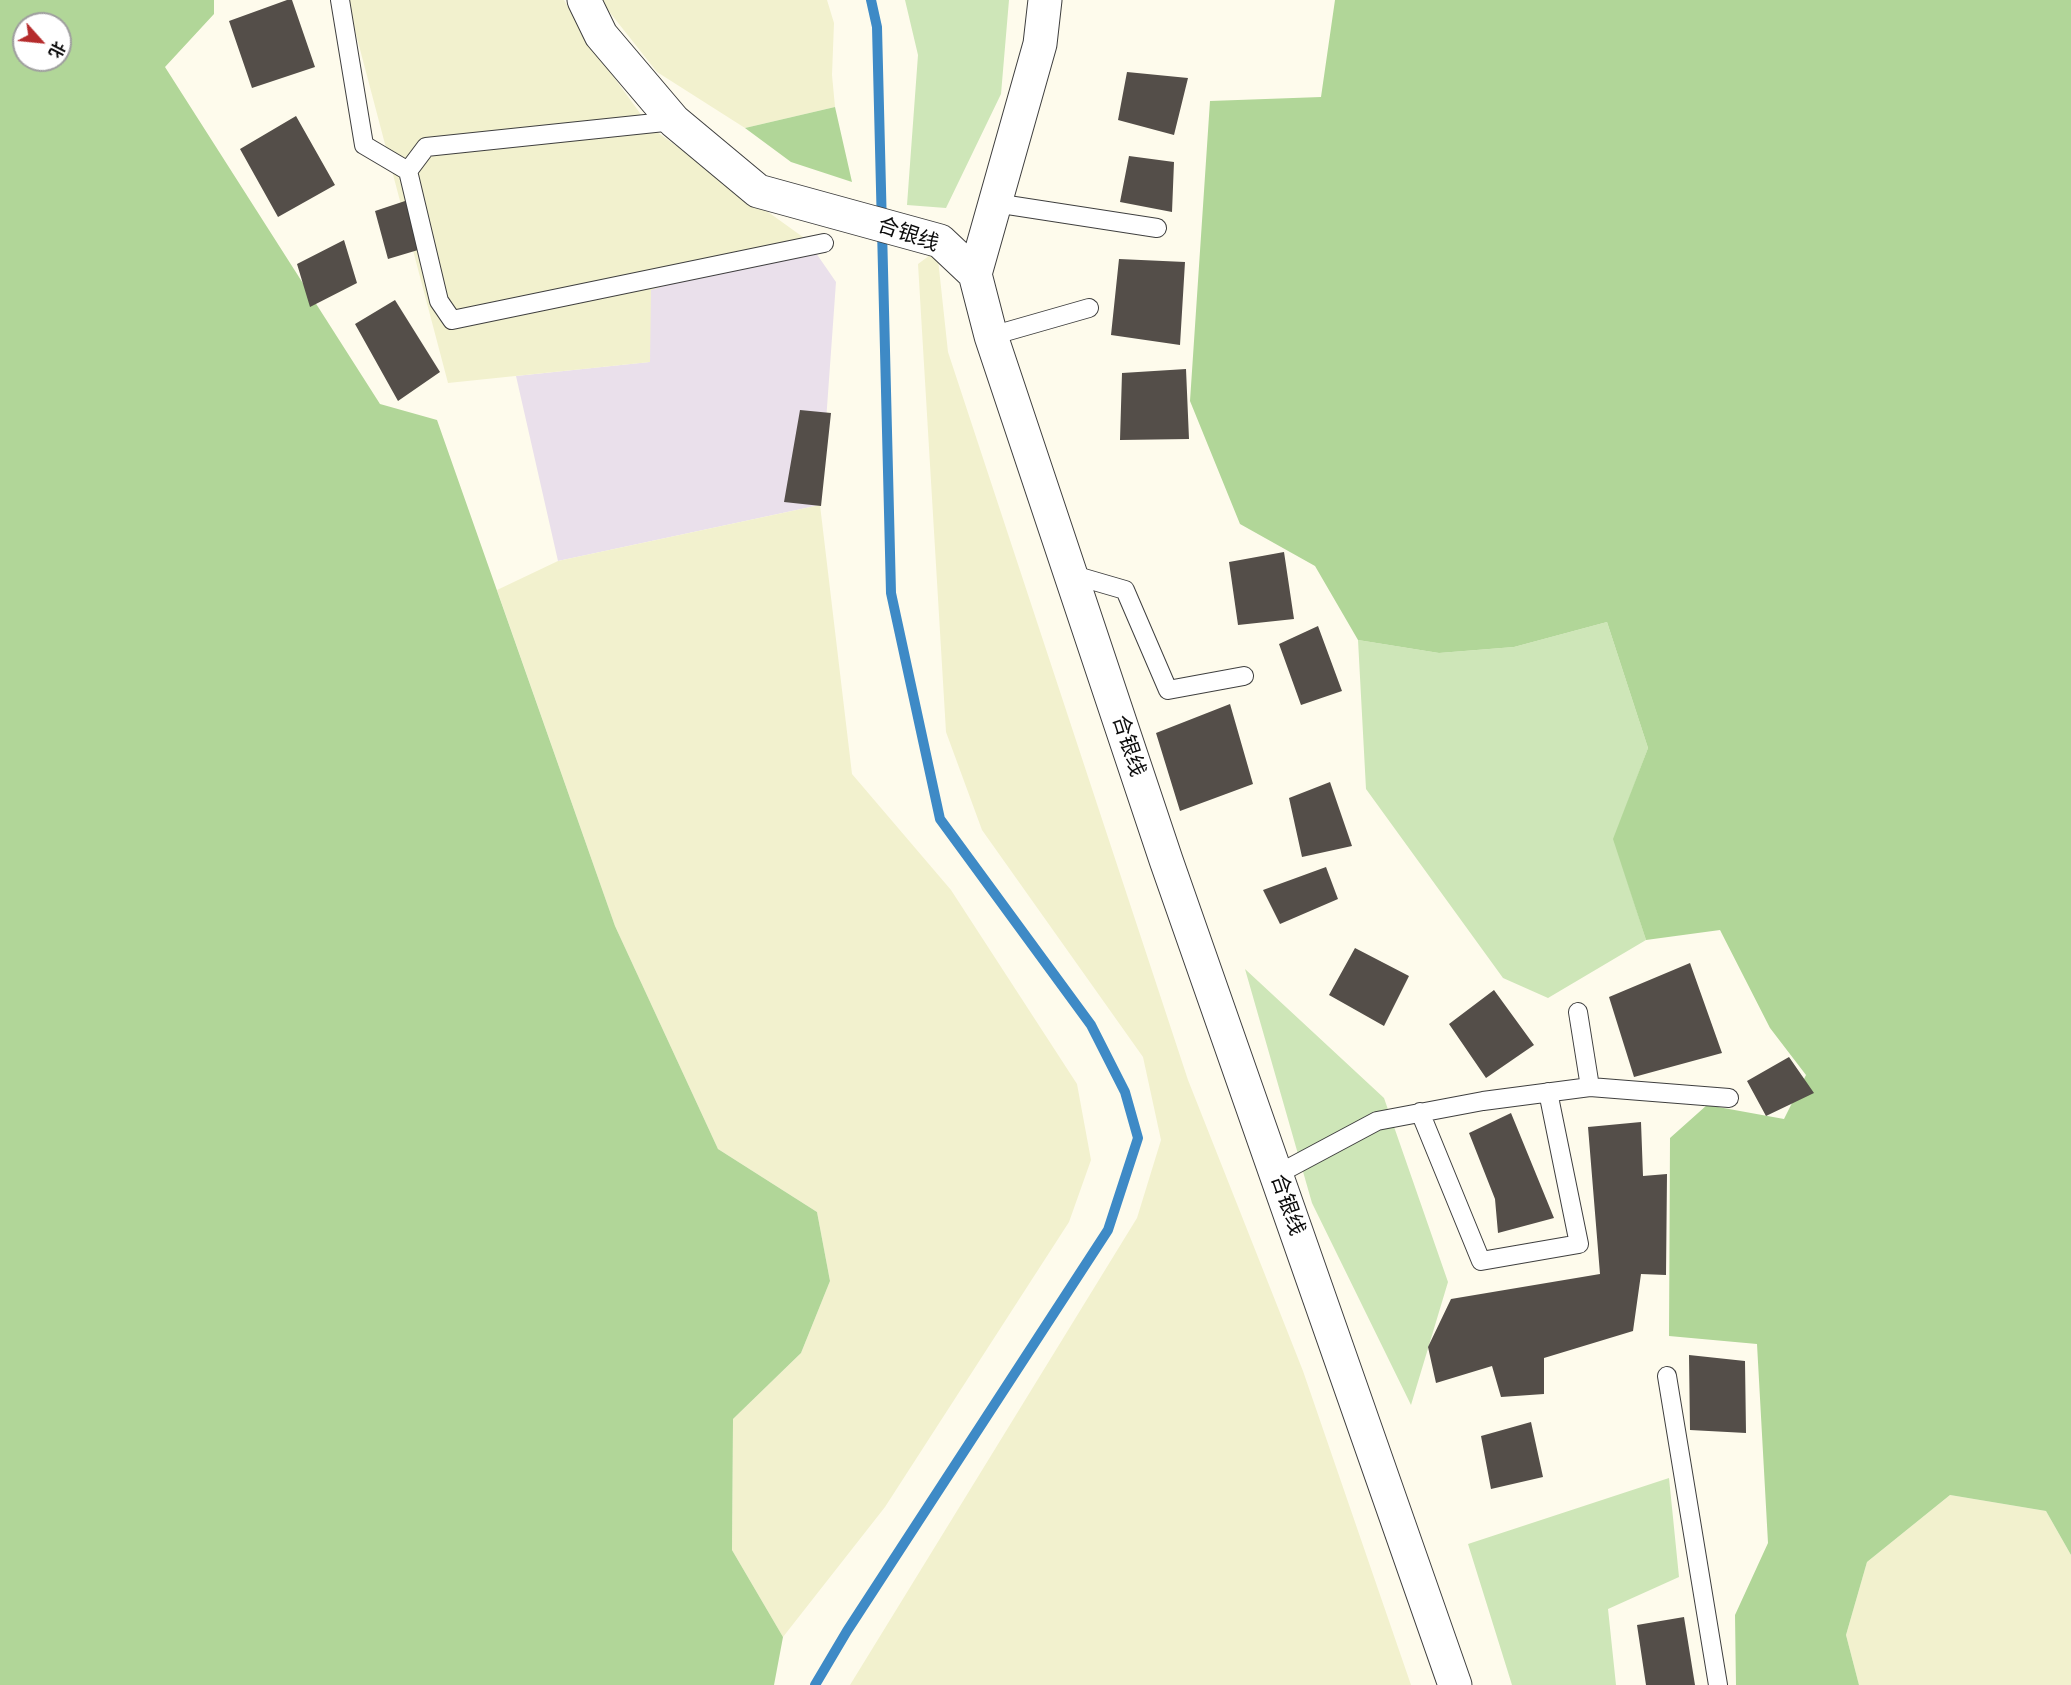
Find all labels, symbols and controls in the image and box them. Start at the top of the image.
north arrow [12,12,72,72]
text: 北 [45,38,69,61]
street label: 合银线 [874,213,942,257]
street label: 合银线 [1106,712,1150,780]
street label: 合银线 [1265,1171,1309,1239]

